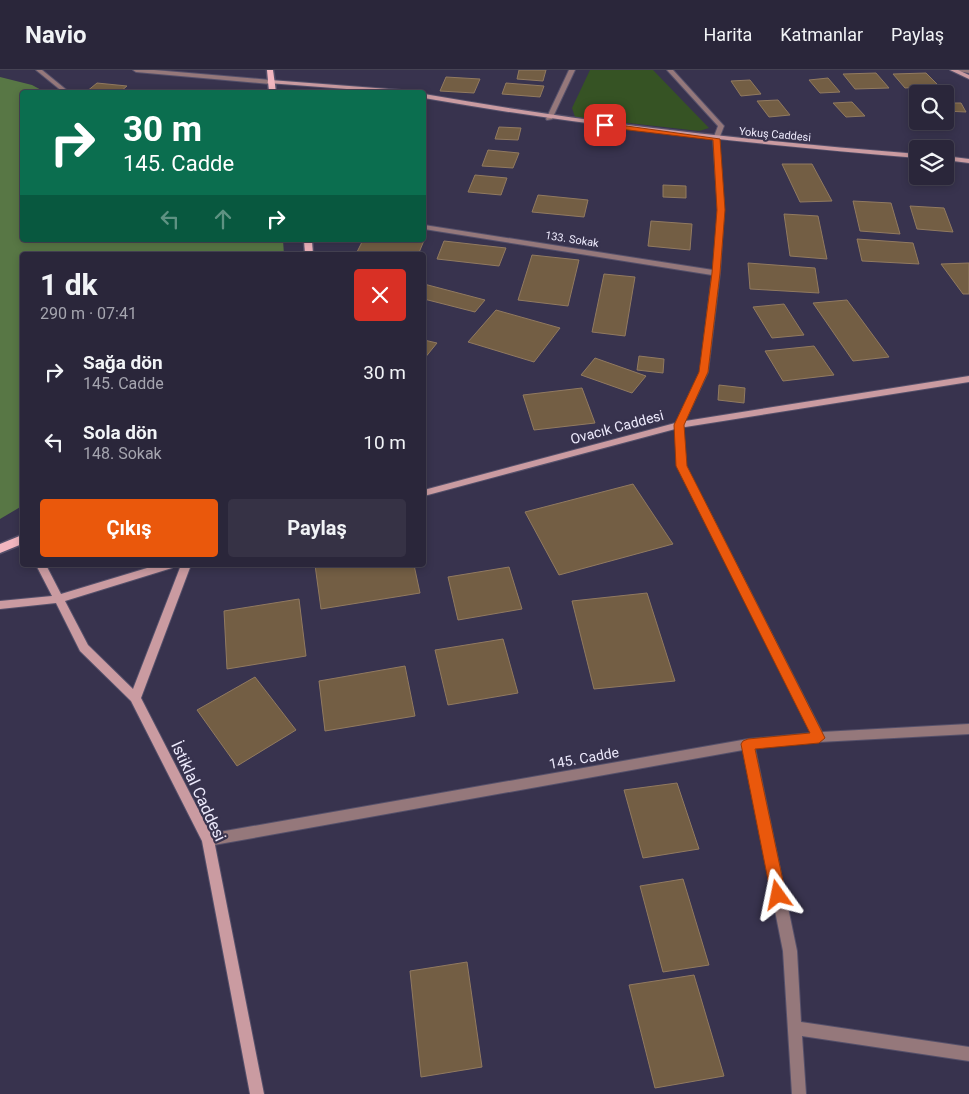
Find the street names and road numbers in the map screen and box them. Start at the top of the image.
street label: Yokuş Caddesi [738,125,812,144]
street label: 133. Sokak [544,229,600,250]
street label: Ovacık Caddesi [569,407,665,447]
street label: İstiklal Caddesi [167,738,230,844]
street label: 145. Cadde [548,744,620,772]

